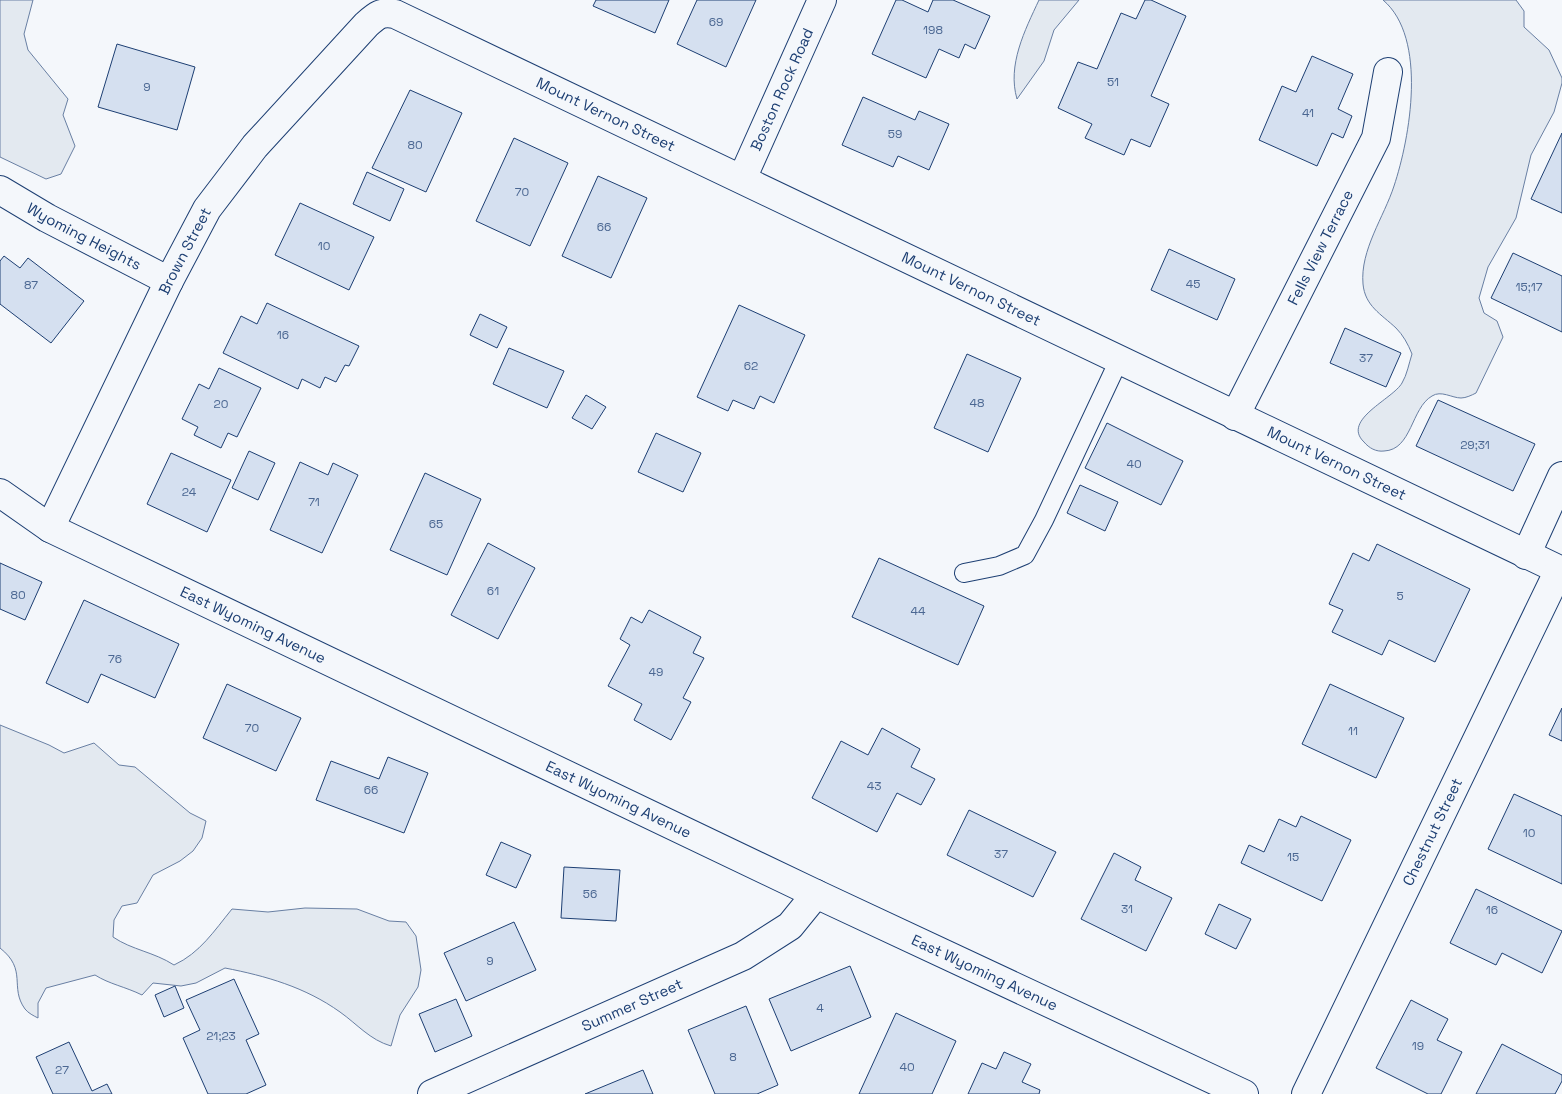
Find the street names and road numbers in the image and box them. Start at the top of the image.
street label: Boston Rock Road [746,25,817,154]
street label: Mount Vernon Street [533,73,678,155]
street label: Fells View Terrace [1283,186,1357,308]
street label: Wyoming Heights [23,198,145,274]
street label: Brown Street [154,204,215,297]
street label: Mount Vernon Street [899,247,1044,330]
street label: Mount Vernon Street [1264,422,1409,504]
street label: East Wyoming Avenue [177,582,329,667]
street label: East Wyoming Avenue [543,756,695,842]
street label: Chestnut Street [1398,775,1466,889]
street label: East Wyoming Avenue [909,930,1061,1015]
street label: Summer Street [579,974,686,1035]

